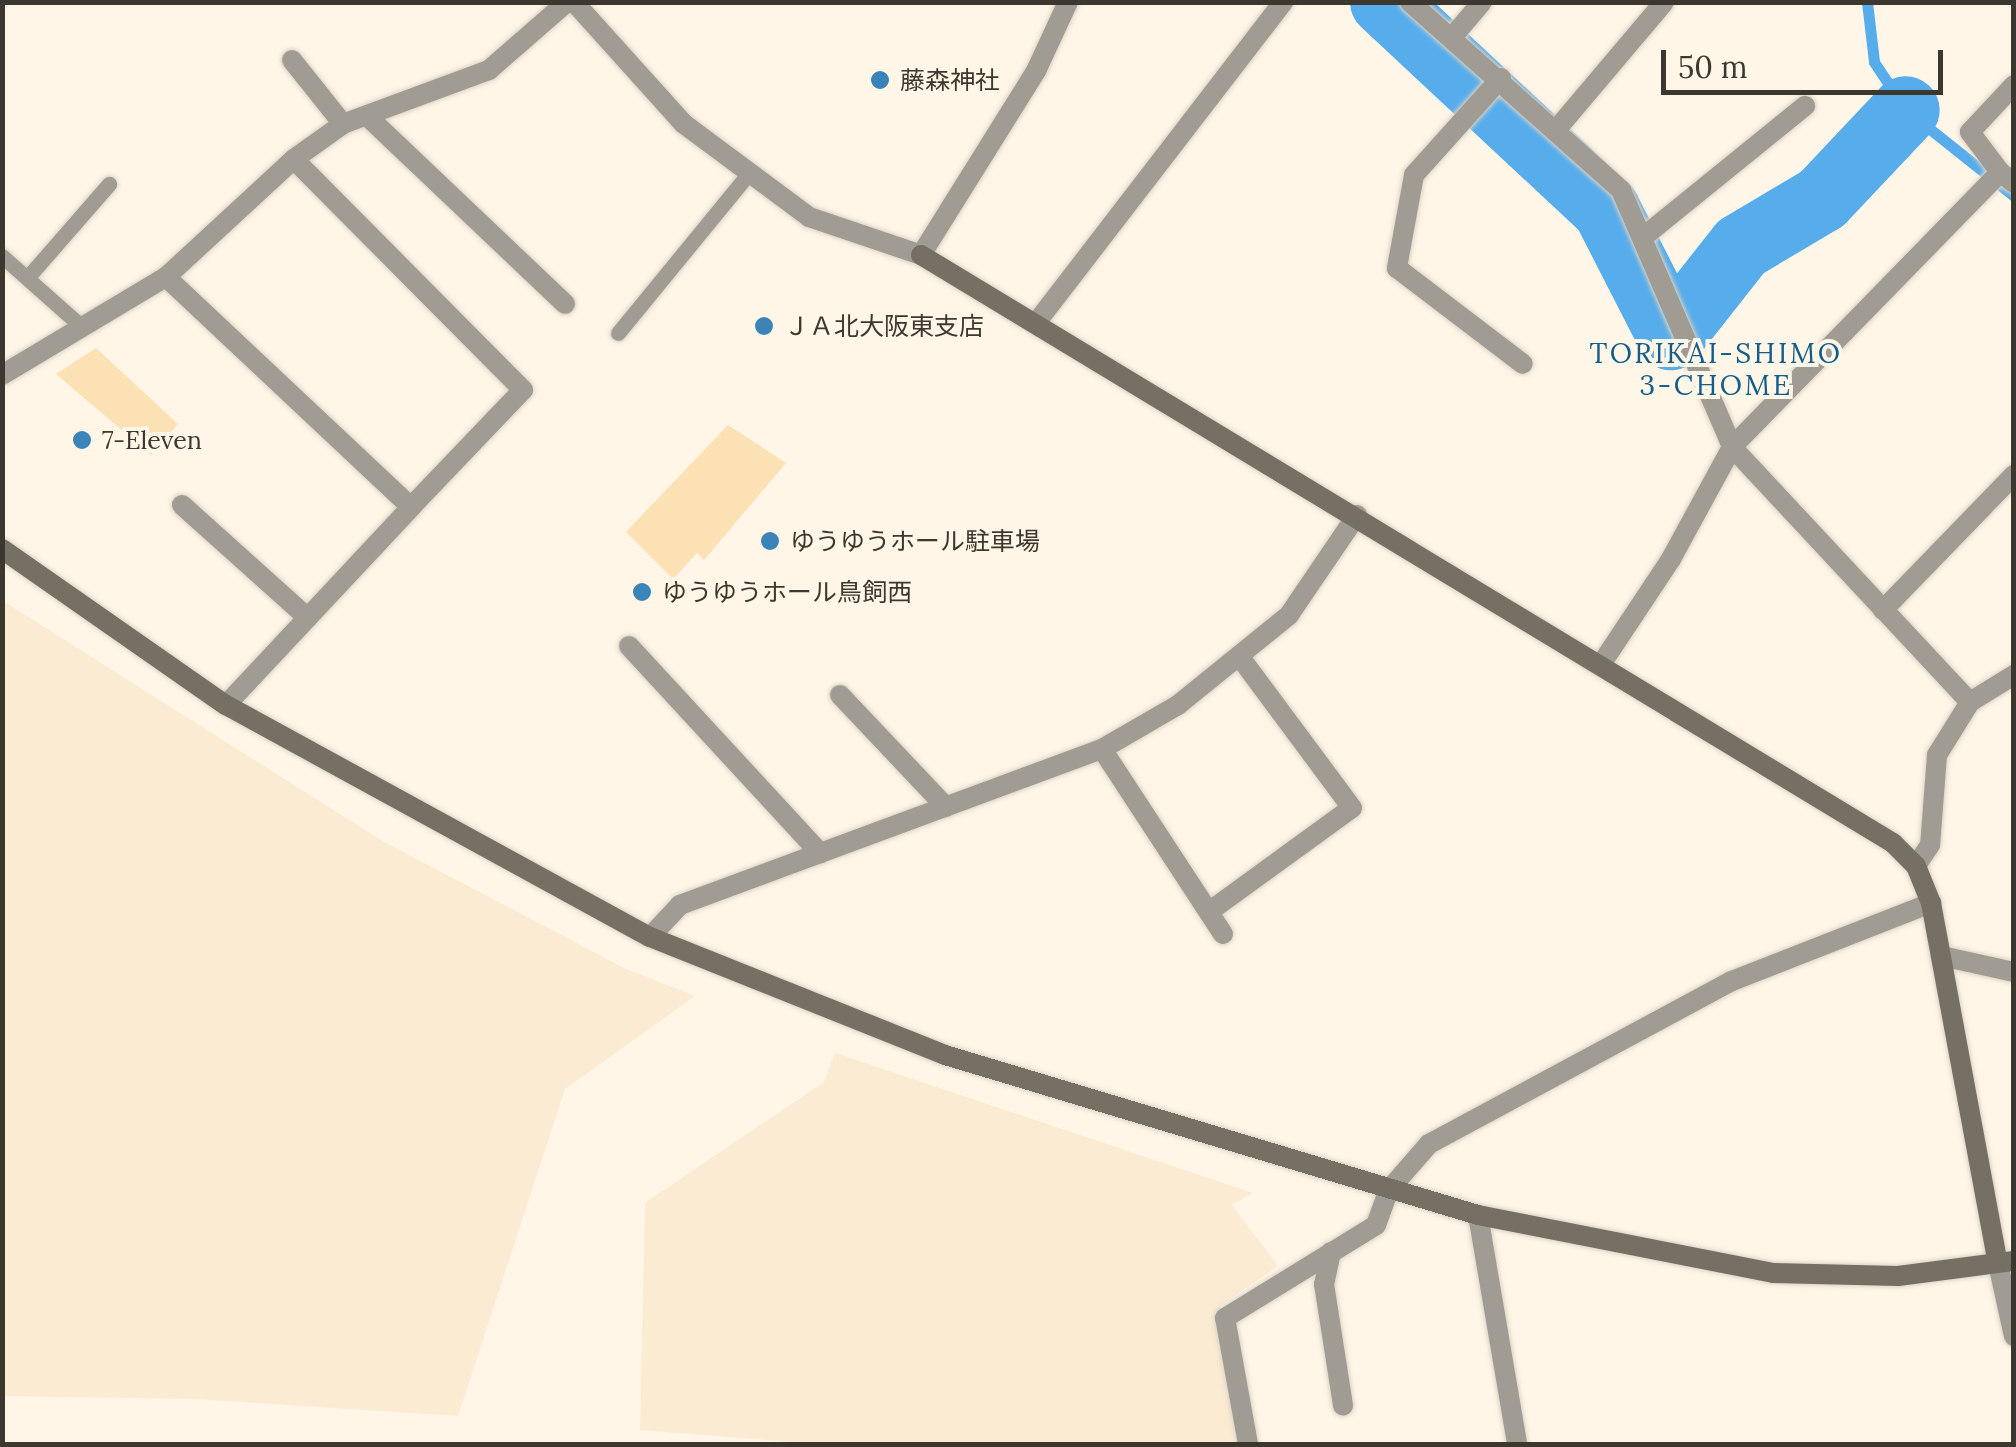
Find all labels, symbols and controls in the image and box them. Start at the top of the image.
scale bar [1666,30,1948,92]
text: 50 m [1678,48,1748,86]
place label: 藤森神社 [900,65,1000,95]
marker: 藤森神社 [869,69,891,91]
place label: ＪＡ北大阪東支店 [784,311,984,341]
marker: ＪＡ北大阪東支店 [753,315,775,337]
district label: TORIKAI-SHIMO 3-CHOME [1589,336,1843,402]
place label: 7-Eleven [102,425,202,455]
marker: 7-Eleven [71,429,93,451]
place label: ゆうゆうホール駐車場 [790,526,1040,556]
marker: ゆうゆうホール駐車場 [759,530,781,552]
place label: ゆうゆうホール鳥飼西 [662,577,912,607]
marker: ゆうゆうホール鳥飼西 [631,581,653,603]

